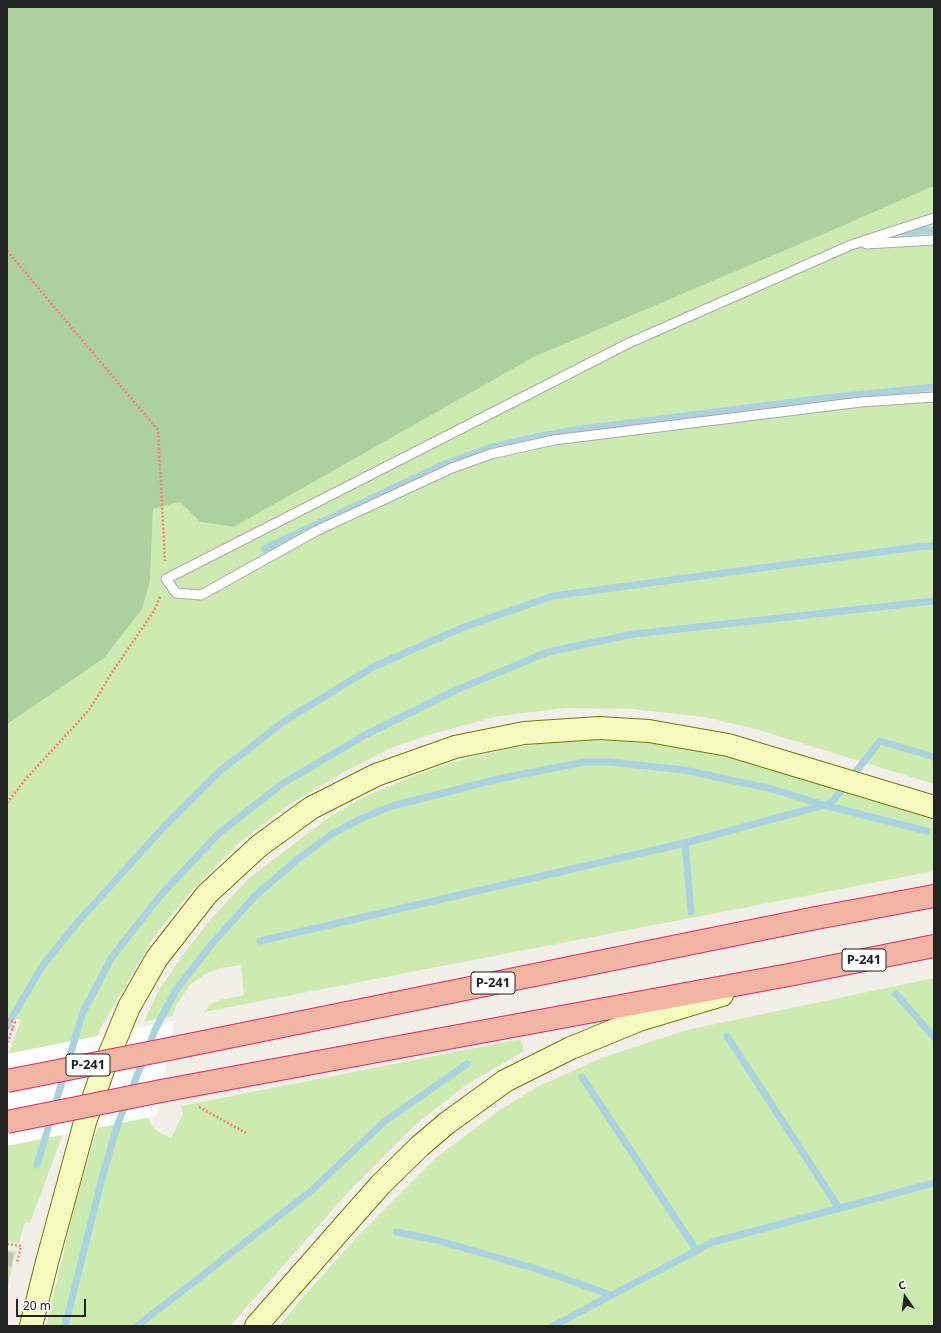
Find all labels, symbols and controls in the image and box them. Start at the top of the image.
road number: Р-241 [842,949,886,971]
road number: Р-241 [471,972,515,994]
road number: Р-241 [66,1054,110,1076]
north arrow [885,1277,925,1317]
text: С [897,1277,907,1293]
scale bar [18,1291,88,1317]
text: 20 m [23,1297,51,1314]

